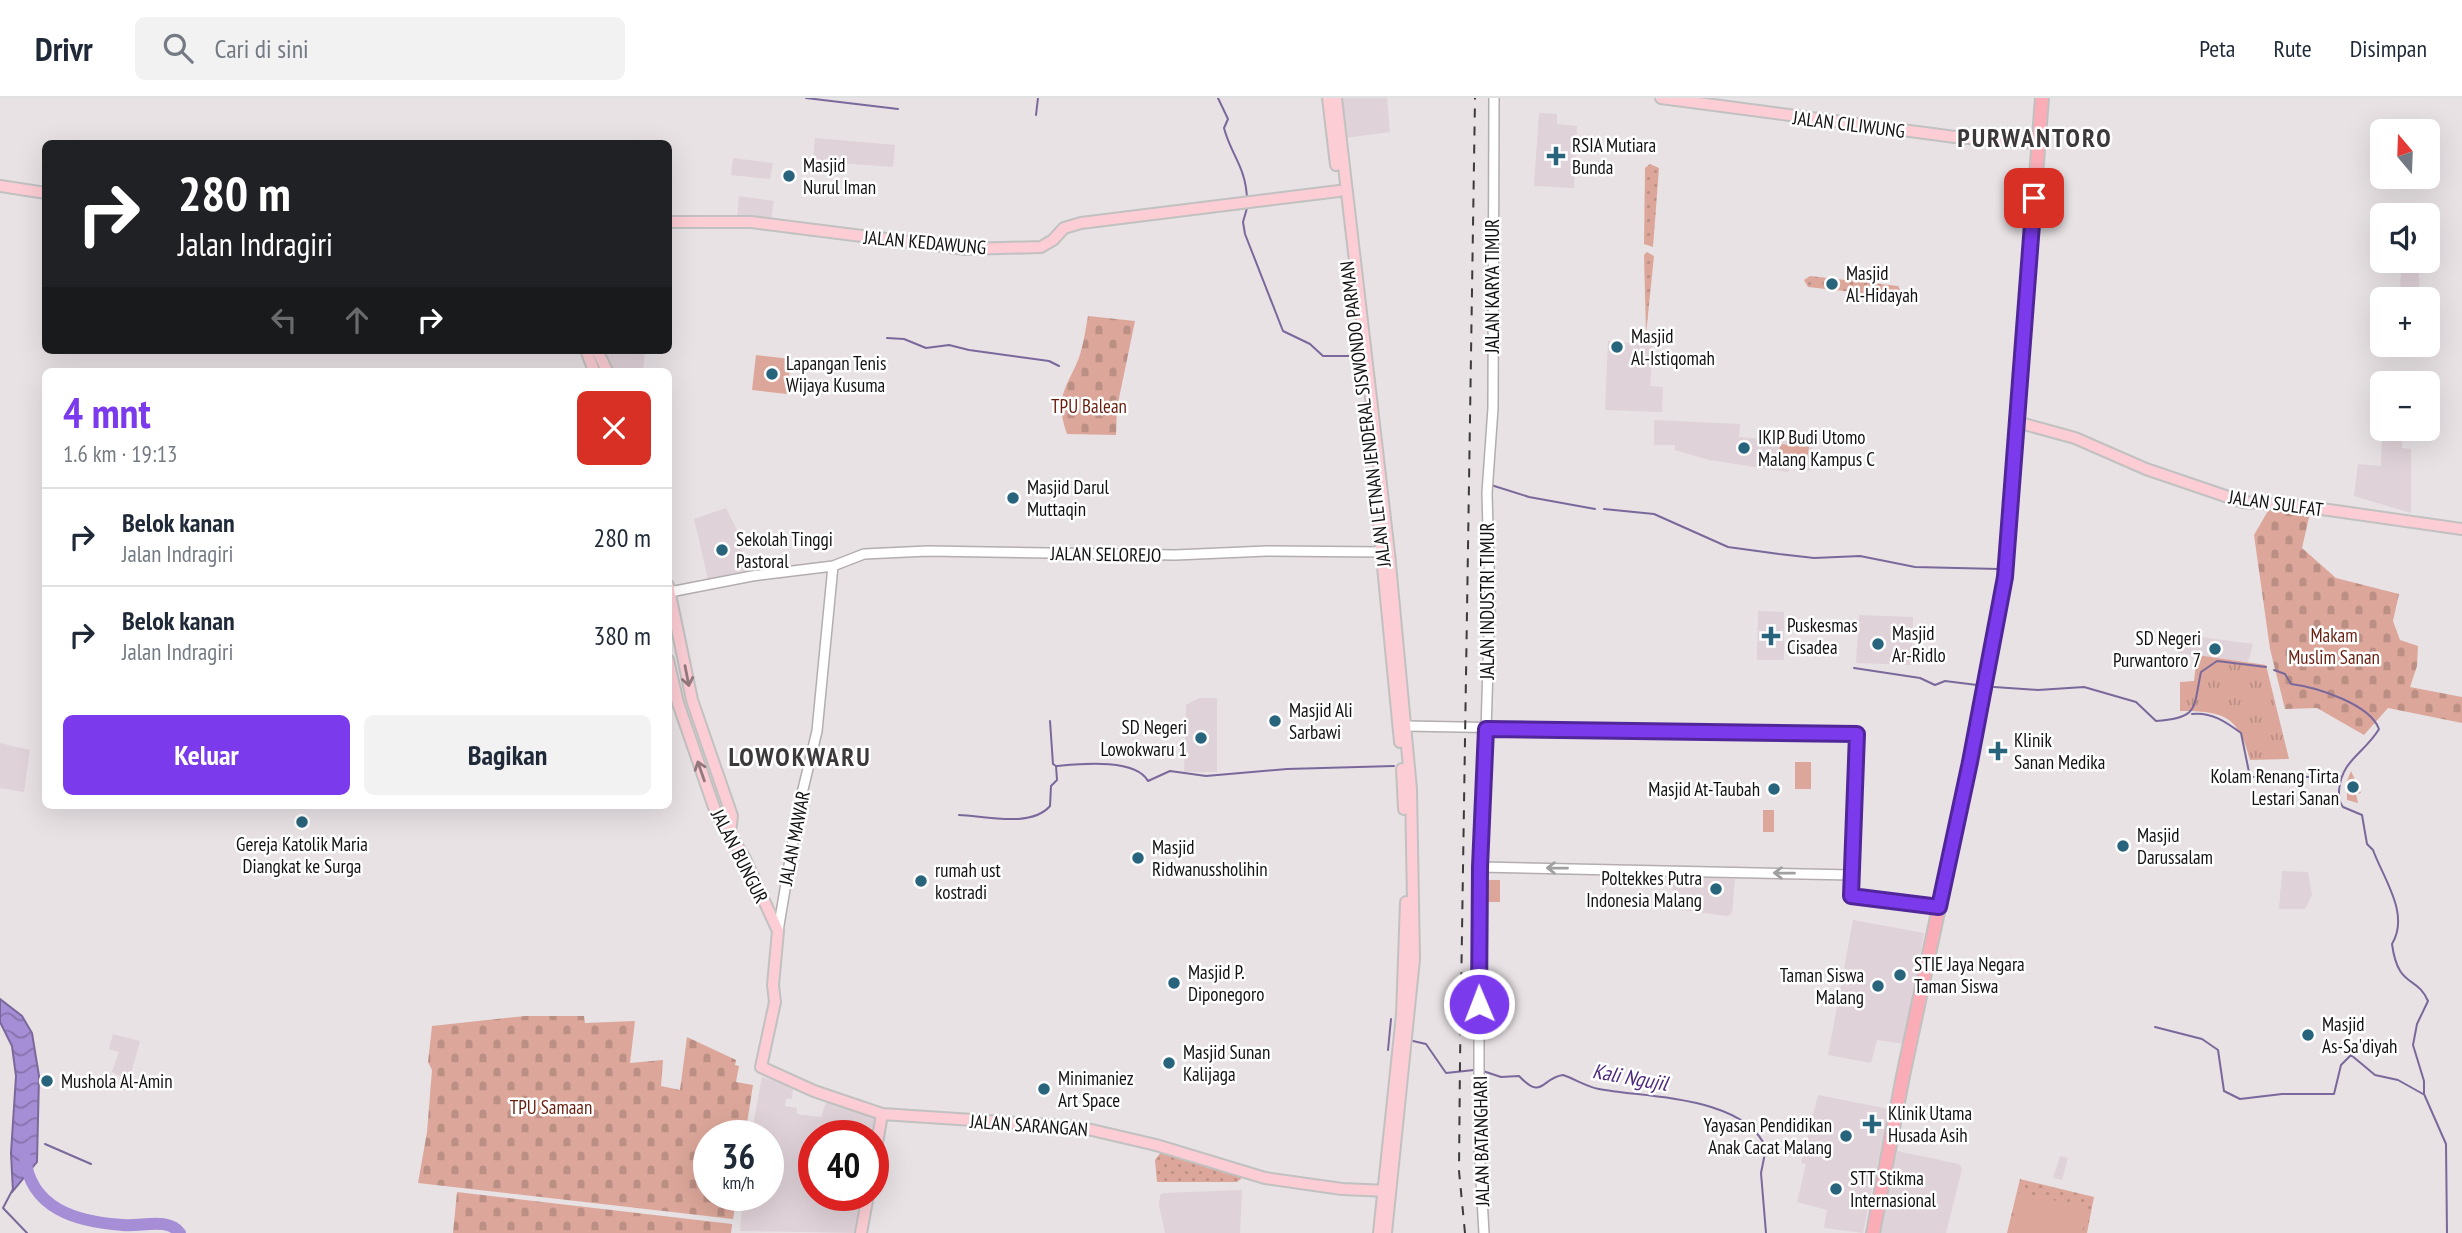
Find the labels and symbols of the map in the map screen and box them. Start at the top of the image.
street label: JALAN CILIWUNG [1791,105,1906,143]
north arrow [2370,119,2440,189]
district label: PURWANTORO [1957,121,2113,154]
place label: RSIA Mutiara Bunda [1572,133,1656,179]
marker: RSIA Mutiara Bunda [1546,146,1566,166]
place label: Masjid Nurul Iman [803,153,876,199]
marker: Masjid Nurul Iman [781,168,797,184]
pin [2004,168,2064,228]
street label: JALAN KARYA TIMUR [1480,219,1504,354]
street label: JALAN KEDAWUNG [862,225,987,259]
street label: JALAN LETNAN JENDERAL SISWONDO PARMAN [1334,260,1396,569]
place label: Masjid Al-Hidayah [1846,261,1918,307]
marker: Masjid Al-Hidayah [1824,276,1840,292]
place label: Masjid Al-Istiqomah [1631,324,1715,370]
marker: Masjid Al-Istiqomah [1609,339,1625,355]
place label: Lapangan Tenis Wijaya Kusuma [786,351,886,397]
marker: Lapangan Tenis Wijaya Kusuma [764,366,780,382]
park label: TPU Balean [1051,394,1127,418]
place label: IKIP Budi Utomo Malang Kampus C [1758,425,1875,471]
marker: IKIP Budi Utomo Malang Kampus C [1736,440,1752,456]
place label: Masjid Darul Muttaqin [1027,475,1110,521]
street label: JALAN SULFAT [2226,484,2325,522]
marker: Masjid Darul Muttaqin [1005,490,1021,506]
street label: JALAN INDUSTRI TIMUR [1475,522,1499,681]
place label: Sekolah Tinggi Pastoral [736,527,833,573]
street label: JALAN SELOREJO [1049,541,1162,567]
marker: Sekolah Tinggi Pastoral [714,542,730,558]
place label: Puskesmas Cisadea [1787,613,1858,659]
place label: Masjid Ar-Ridlo [1892,621,1946,667]
park label: Makam Muslim Sanan [2288,623,2380,669]
marker: Puskesmas Cisadea [1761,626,1781,646]
place label: SD Negeri Purwantoro 7 [2113,626,2201,672]
marker: Masjid Ar-Ridlo [1870,636,1886,652]
marker: SD Negeri Purwantoro 7 [2207,641,2223,657]
one-way arrow [681,664,695,687]
place label: Masjid Ali Sarbawi [1289,698,1353,744]
marker: Masjid Ali Sarbawi [1267,713,1283,729]
place label: SD Negeri Lowokwaru 1 [1100,715,1187,761]
place label: Klinik Sanan Medika [2014,728,2105,774]
marker: SD Negeri Lowokwaru 1 [1193,730,1209,746]
district label: LOWOKWARU [728,740,872,773]
marker: Klinik Sanan Medika [1988,741,2008,761]
one-way arrow [694,761,707,783]
place label: Kolam Renang Tirta Lestari Sanan [2210,764,2339,810]
place label: Masjid At-Taubah [1648,777,1760,801]
marker: Kolam Renang Tirta Lestari Sanan [2345,779,2361,795]
marker: Masjid At-Taubah [1766,781,1782,797]
street label: JALAN MAWAR [773,789,815,888]
street label: JALAN BUNGUR [706,804,774,907]
marker: Gereja Katolik Maria Diangkat ke Surga [294,814,310,830]
place label: Masjid Darussalam [2137,823,2213,869]
place label: Gereja Katolik Maria Diangkat ke Surga [236,832,368,878]
place label: Masjid Ridwanussholihin [1152,835,1268,881]
marker: Masjid Darussalam [2115,838,2131,854]
marker: Masjid Ridwanussholihin [1130,850,1146,866]
place label: rumah ust kostradi [935,858,1001,904]
one-way arrow [1545,861,1568,875]
place label: Poltekkes Putra Indonesia Malang [1586,866,1702,912]
one-way arrow [1773,867,1796,880]
marker: rumah ust kostradi [913,873,929,889]
marker: Poltekkes Putra Indonesia Malang [1708,881,1724,897]
place label: STIE Jaya Negara Taman Siswa [1914,952,2025,998]
place label: Masjid P. Diponegoro [1188,960,1264,1006]
place label: Taman Siswa Malang [1780,963,1864,1009]
position arrow [1442,967,1516,1041]
marker: STIE Jaya Negara Taman Siswa [1892,967,1908,983]
marker: Masjid P. Diponegoro [1166,975,1182,991]
marker: Taman Siswa Malang [1870,978,1886,994]
place label: Masjid As-Sa'diyah [2322,1012,2397,1058]
marker: Masjid As-Sa'diyah [2300,1027,2316,1043]
place label: Masjid Sunan Kalijaga [1183,1040,1270,1086]
marker: Masjid Sunan Kalijaga [1161,1055,1177,1071]
water label: Kali Ngujil [1590,1057,1672,1097]
place label: Minimaniez Art Space [1058,1066,1134,1112]
place label: Mushola Al-Amin [61,1069,173,1093]
marker: Mushola Al-Amin [39,1073,55,1089]
street label: JALAN BATANGHARI [1468,1076,1494,1207]
marker: Minimaniez Art Space [1036,1081,1052,1097]
park label: TPU Samaan [510,1095,592,1119]
place label: Klinik Utama Husada Asih [1888,1101,1972,1147]
street label: JALAN SARANGAN [968,1109,1089,1141]
place label: Yayasan Pendidikan Anak Cacat Malang [1704,1113,1832,1159]
marker: Klinik Utama Husada Asih [1862,1114,1882,1134]
speed limit sign: 40 [798,1120,889,1211]
marker: Yayasan Pendidikan Anak Cacat Malang [1838,1128,1854,1144]
place label: STT Stikma Internasional [1850,1166,1937,1212]
marker: STT Stikma Internasional [1828,1181,1844,1197]

